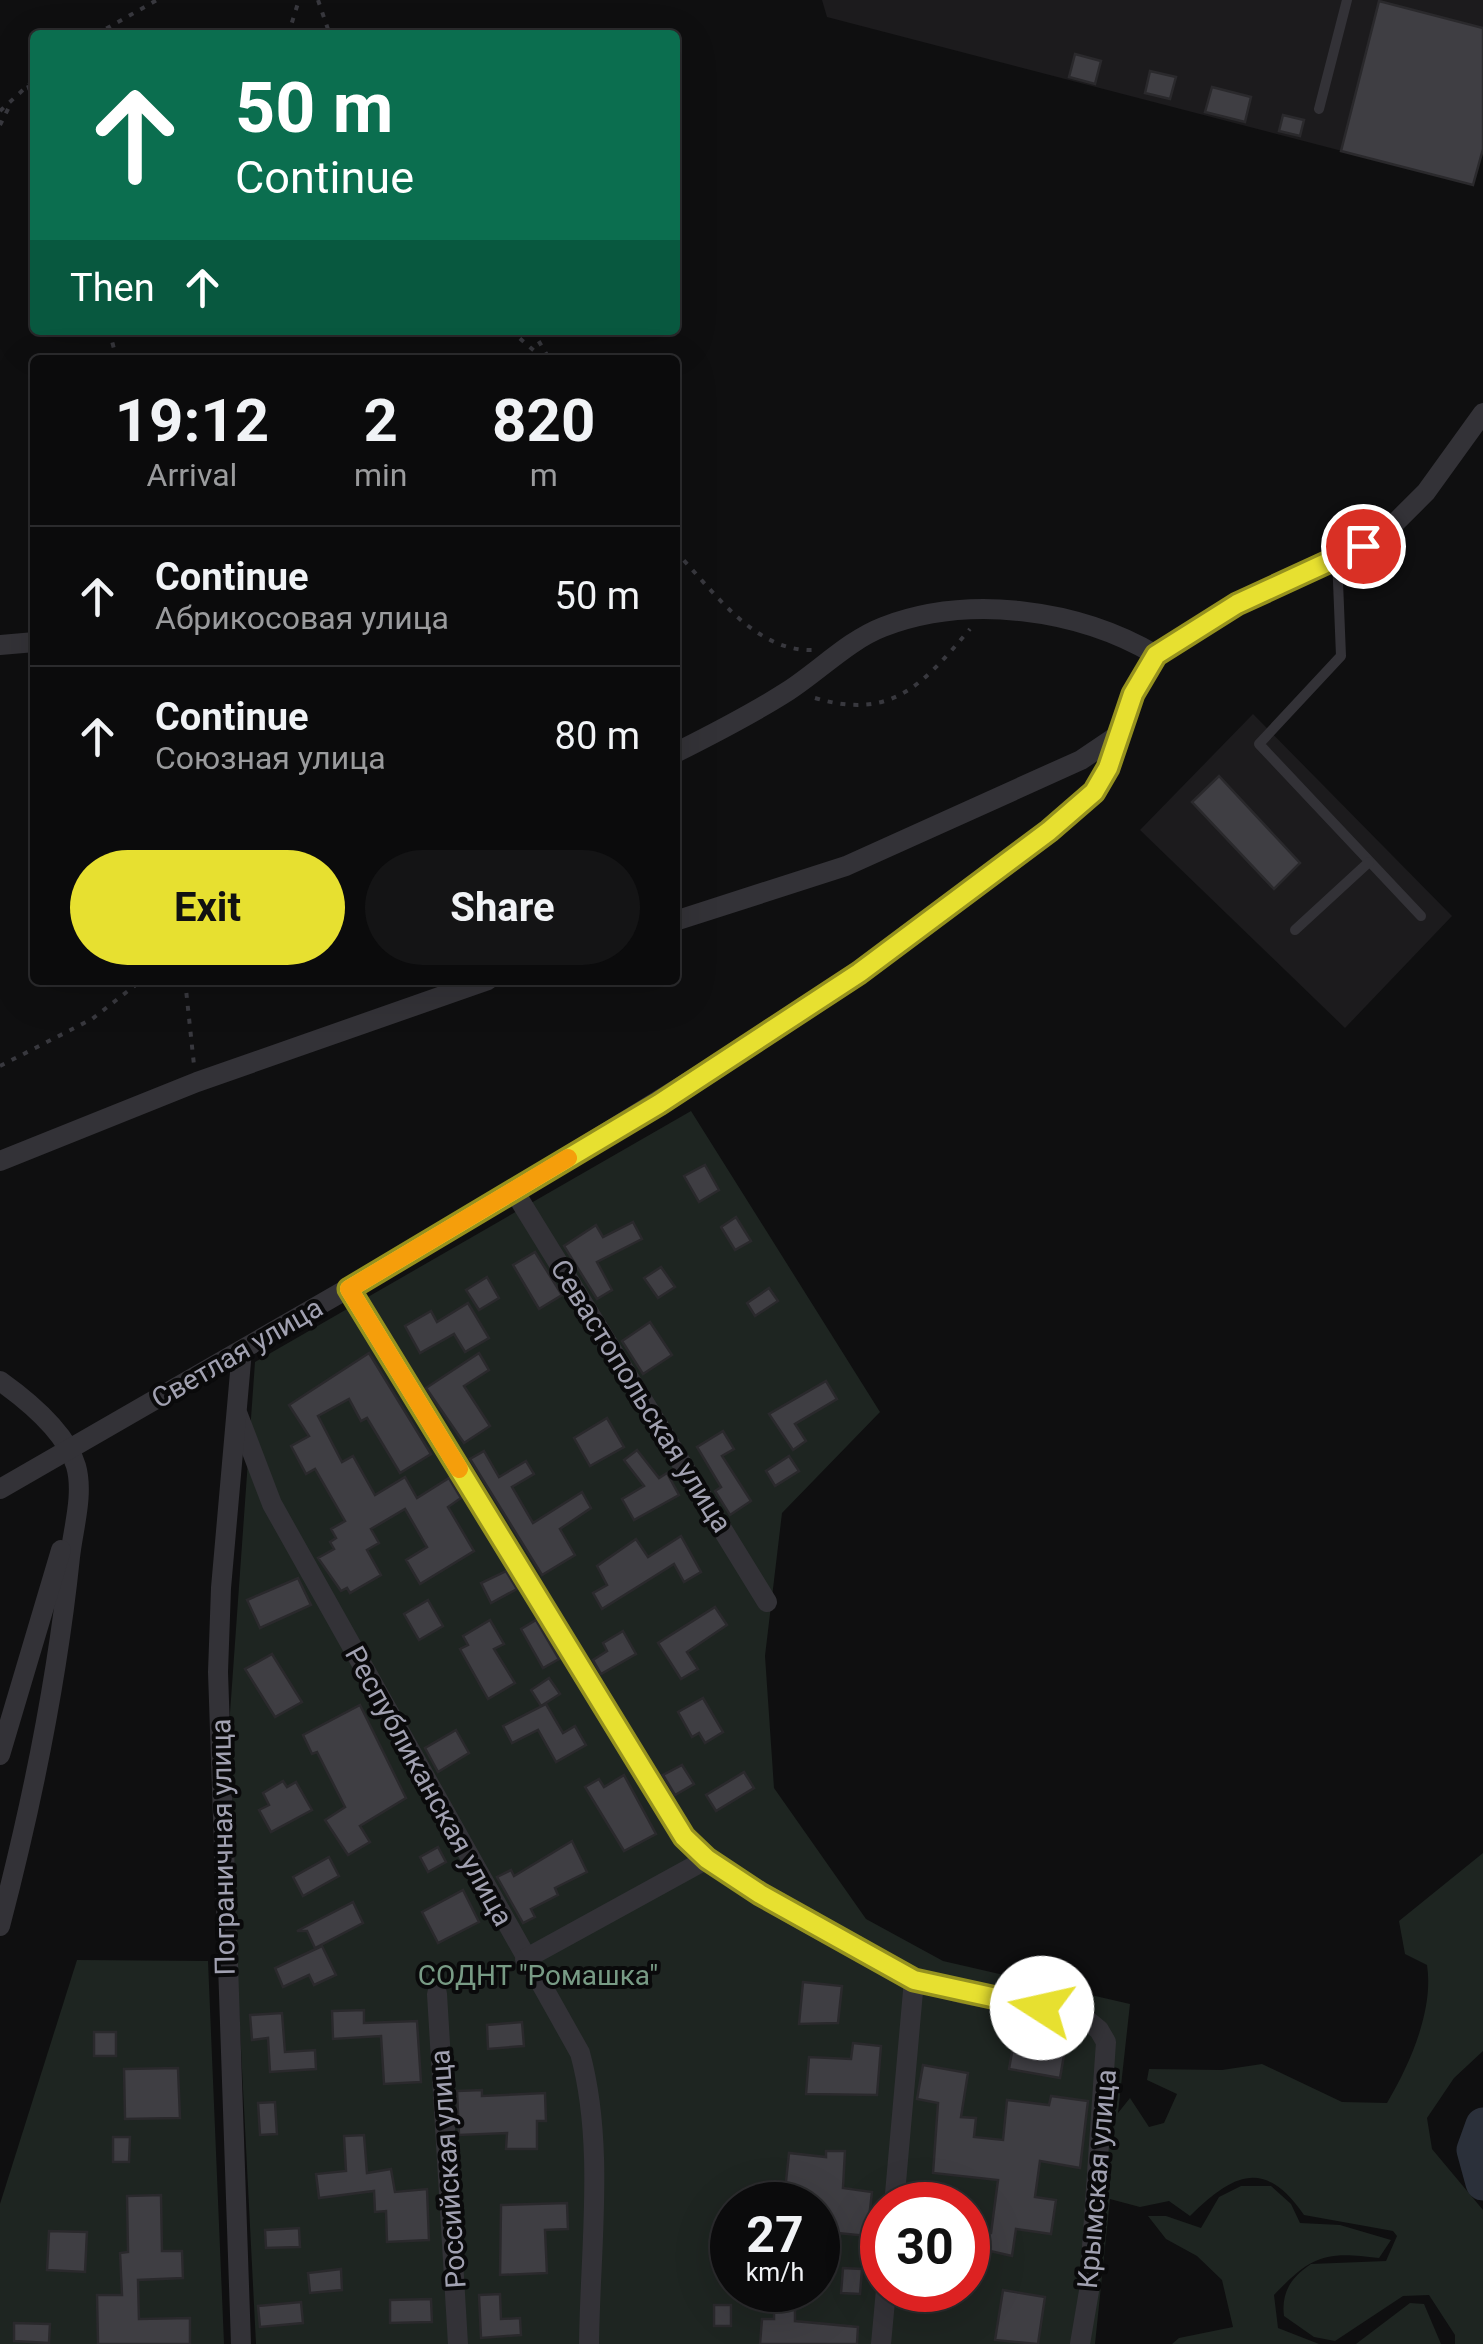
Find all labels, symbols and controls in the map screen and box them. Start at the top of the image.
text: 50 m [235,67,393,149]
icon: ahead [70,70,200,200]
text: Continue [235,151,414,204]
icon: ahead [175,260,230,315]
text: Then [70,266,155,310]
text: 19:12 [115,385,269,456]
text: 2 [363,385,398,456]
text: 820 [492,385,595,456]
text: Arrival [147,456,237,494]
text: min [354,456,407,494]
text: m [530,456,558,494]
pin [1321,504,1406,589]
icon: arrive [1336,519,1391,574]
text: Continue [155,555,309,599]
icon: ahead [70,569,125,624]
text: 50 m [555,574,640,618]
text: Абрикосовая улица [155,599,449,637]
text: Continue [155,695,309,739]
icon: ahead [70,709,125,764]
text: 80 m [555,714,640,758]
text: Союзная улица [155,739,386,777]
button: Exit [70,850,345,965]
button: Share [365,850,640,965]
street label: Севастопольская улица [543,1254,739,1538]
street label: Светлая улица [146,1291,328,1415]
street label: Республиканская улица [338,1640,520,1932]
street label: Пограничная улица [204,1718,242,1976]
position arrow [990,1956,1094,2060]
park label: СОДНТ "Ромашка" [418,1959,658,1992]
street label: Российская улица [423,2048,473,2290]
street label: Крымская улица [1071,2068,1123,2290]
speed limit sign: 30 [860,2182,990,2312]
text: 27 [746,2206,804,2264]
text: km/h [746,2258,804,2287]

